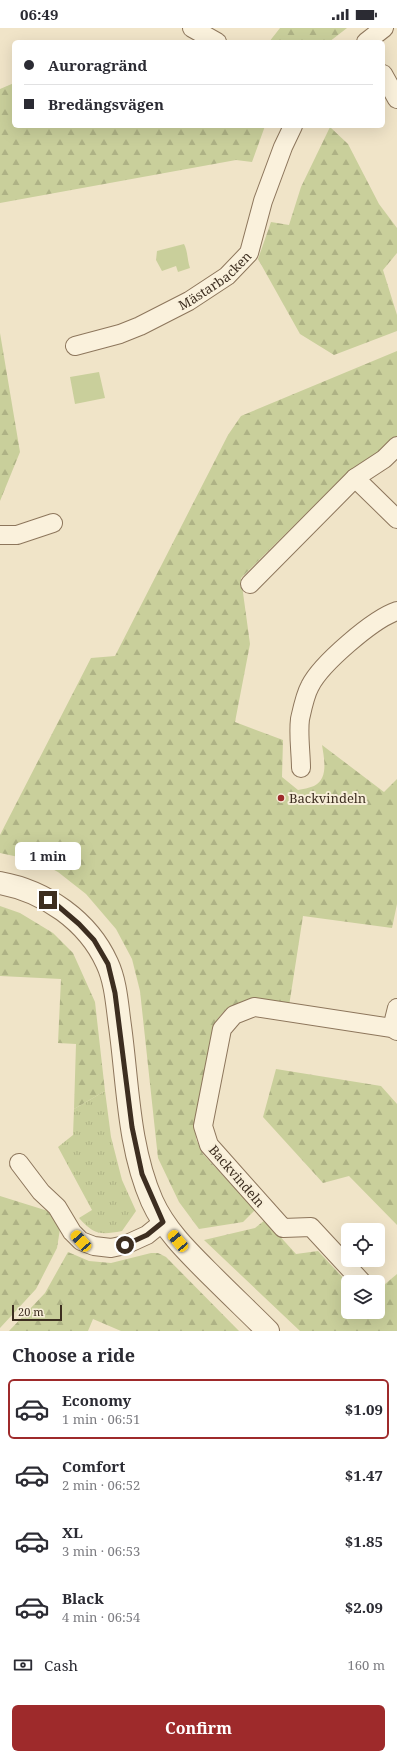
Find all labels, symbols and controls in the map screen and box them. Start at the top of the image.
text: 06:49 [20,4,58,24]
text: Auroragränd [48,55,147,75]
text: Bredängsvägen [48,94,164,114]
street label: Mästarbacken [175,247,256,314]
place label: Backvindeln [289,789,367,807]
marker: Backvindeln [276,793,286,803]
callout: 1 min [15,842,81,870]
text: 1 min [30,847,66,865]
route end [39,891,57,909]
street label: Backvindeln [205,1141,270,1212]
map controls [341,1223,385,1319]
button: locate [341,1223,385,1267]
car [69,1228,93,1254]
car [166,1228,190,1254]
route start [116,1236,134,1254]
button: layers [341,1275,385,1319]
scale bar [12,1303,62,1322]
text: 20 m [18,1304,44,1319]
text: Choose a ride [12,1343,135,1367]
text: Economy [62,1390,131,1410]
icon: car [14,1391,50,1427]
text: $1.09 [345,1399,383,1419]
text: 1 min · 06:51 [62,1410,140,1428]
text: Comfort [62,1456,125,1476]
icon: car [14,1457,50,1493]
text: $1.47 [345,1465,383,1485]
text: 2 min · 06:52 [62,1476,140,1494]
text: XL [62,1522,83,1542]
icon: car [14,1523,50,1559]
text: $1.85 [345,1531,383,1551]
text: 3 min · 06:53 [62,1542,140,1560]
text: Black [62,1588,104,1608]
icon: car [14,1589,50,1625]
text: $2.09 [345,1597,383,1617]
text: 4 min · 06:54 [62,1608,140,1626]
icon: cash [12,1654,34,1676]
text: Cash [44,1655,78,1675]
text: 160 m [348,1656,385,1674]
button: Confirm [12,1705,385,1751]

